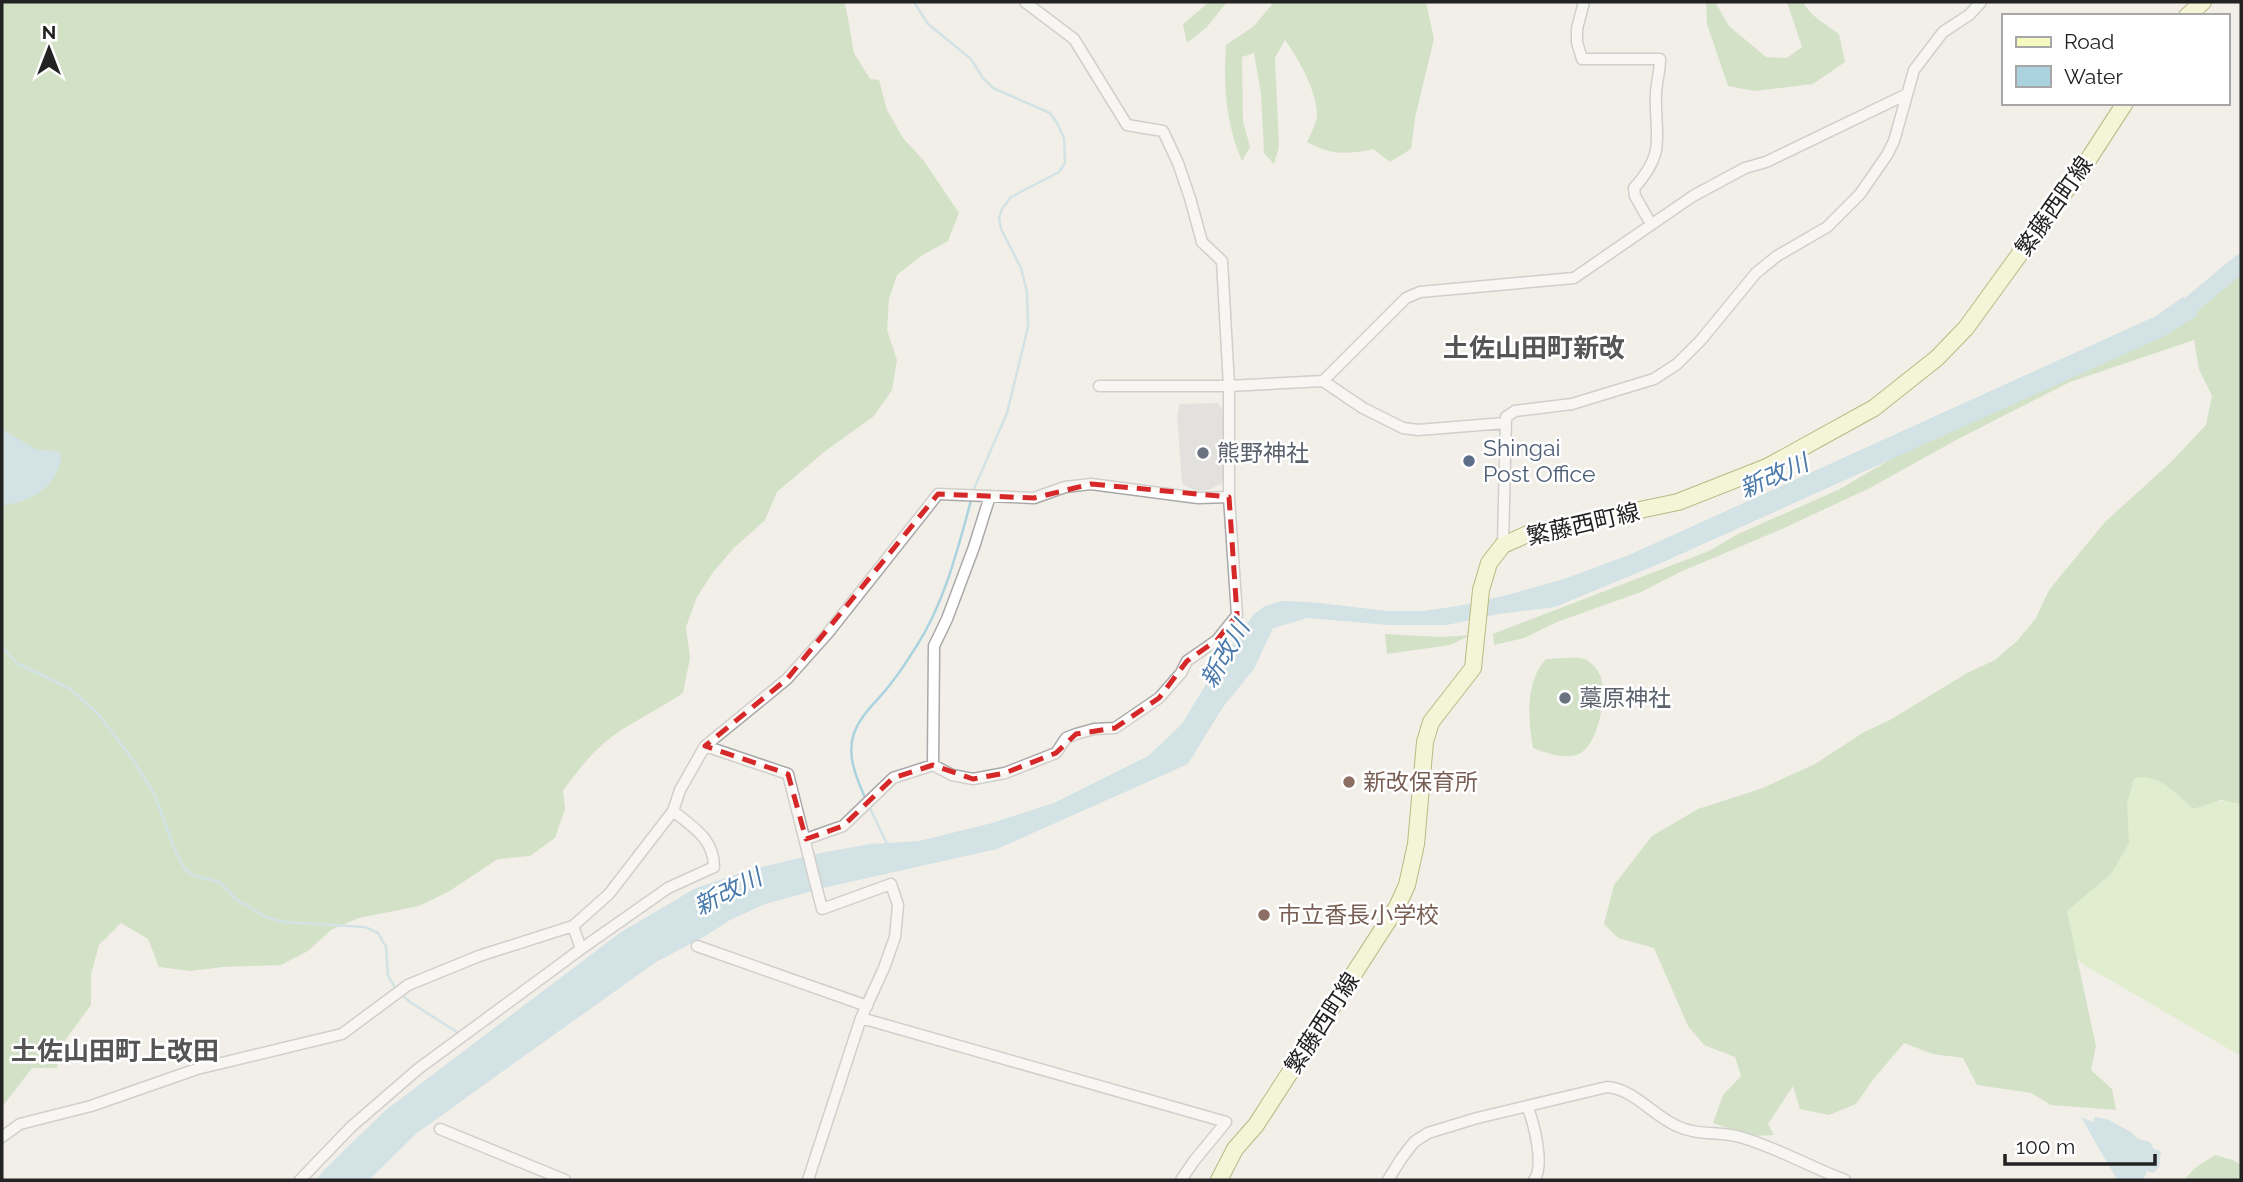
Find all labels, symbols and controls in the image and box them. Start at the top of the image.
north arrow [14,14,84,84]
legend [2002,14,2229,105]
text: N [42,21,56,43]
text: Road [2064,29,2114,54]
text: Water [2064,64,2123,89]
street label: 繁藤西町線 [2010,151,2098,261]
district label: 土佐山田町新改 [1443,333,1625,363]
place label: Shingai Post Office [1483,434,1596,487]
place label: 熊野神社 [1217,439,1309,466]
marker: 熊野神社 [1195,445,1211,461]
water label: 新改川 [1735,446,1815,503]
marker: Shingai Post Office [1461,453,1477,469]
street label: 繁藤西町線 [1524,497,1642,550]
water label: 新改川 [1194,613,1257,692]
place label: 藁原神社 [1579,684,1671,711]
marker: 藁原神社 [1557,690,1573,706]
place label: 新改保育所 [1363,768,1478,795]
marker: 新改保育所 [1341,774,1357,790]
water label: 新改川 [689,861,769,921]
place label: 市立香長小学校 [1278,901,1439,928]
marker: 市立香長小学校 [1256,907,1272,923]
street label: 繁藤西町線 [1279,967,1364,1078]
district label: 土佐山田町上改田 [11,1036,219,1066]
scale bar [2005,1122,2156,1166]
text: 100 m [2016,1134,2075,1159]

